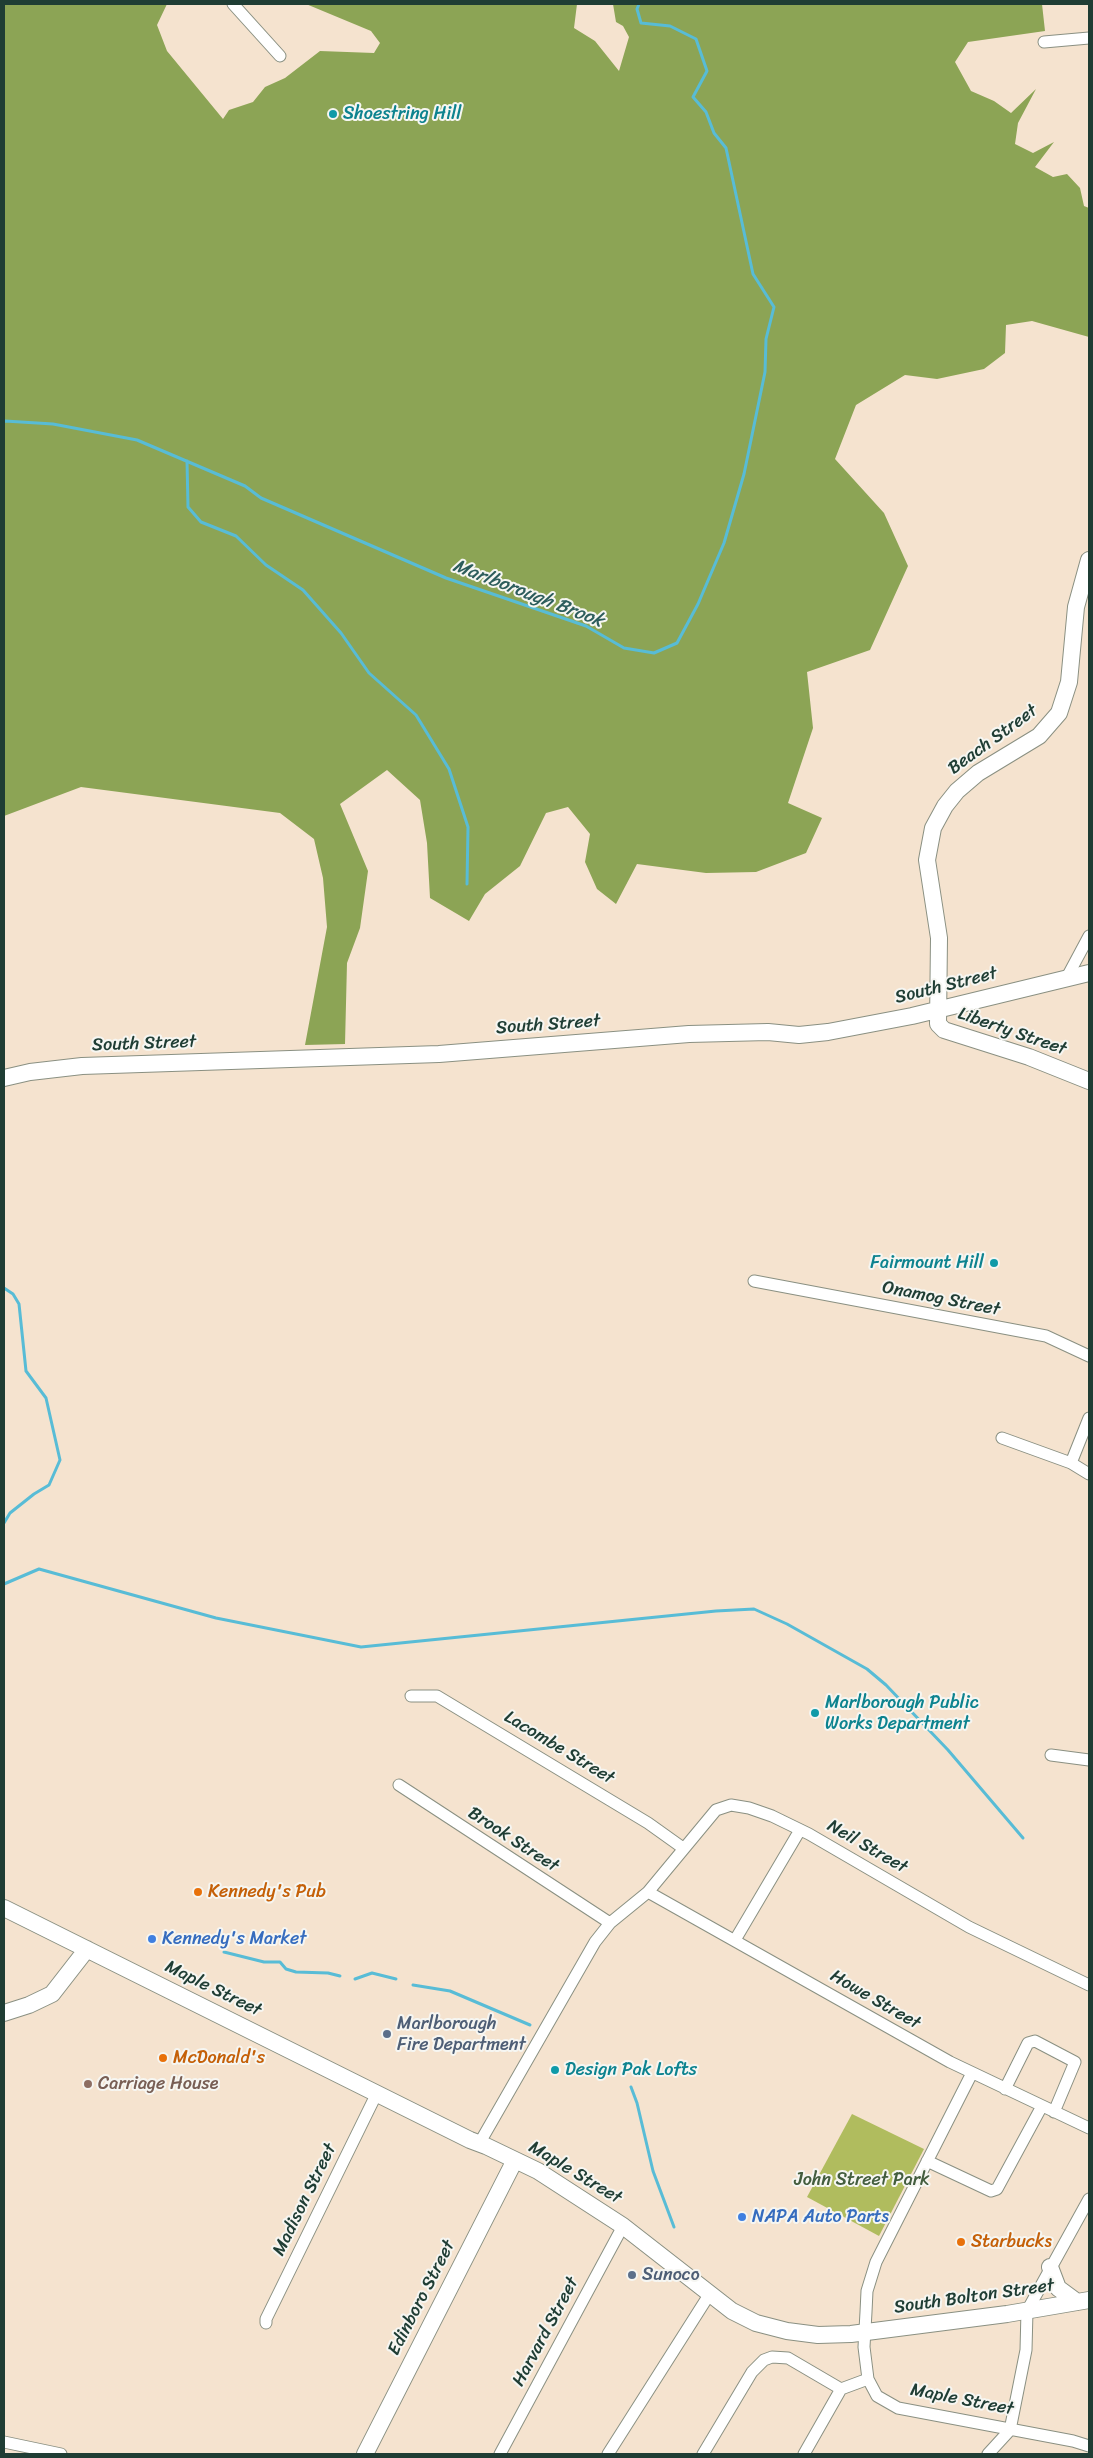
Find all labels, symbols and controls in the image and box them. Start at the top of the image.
place label: Shoestring Hill [343,103,461,125]
marker: Shoestring Hill [327,108,339,120]
water label: Marlborough Brook [450,555,606,633]
street label: Beach Street [944,700,1042,780]
street label: South Street [893,963,999,1009]
street label: Liberty Street [955,1003,1069,1061]
street label: South Street [495,1011,601,1039]
street label: South Street [91,1031,197,1057]
place label: Fairmount Hill [870,1252,984,1274]
marker: Fairmount Hill [988,1257,1000,1269]
street label: Onamog Street [880,1277,1002,1321]
place label: Marlborough Public Works Department [825,1692,979,1735]
street label: Lacombe Street [500,1707,618,1789]
marker: Marlborough Public Works Department [809,1707,821,1719]
street label: Brook Street [464,1803,562,1877]
street label: Neil Street [823,1815,911,1879]
place label: Kennedy's Pub [208,1881,326,1903]
marker: Kennedy's Pub [192,1886,204,1898]
place label: Kennedy's Market [162,1928,307,1950]
marker: Kennedy's Market [146,1933,158,1945]
street label: Maple Street [161,1956,265,2022]
street label: Howe Street [826,1966,924,2034]
place label: Marlborough Fire Department [397,2013,526,2056]
marker: Marlborough Fire Department [381,2028,393,2040]
place label: McDonald's [173,2047,265,2069]
marker: McDonald's [157,2052,169,2064]
place label: Design Pak Lofts [565,2059,697,2081]
marker: Design Pak Lofts [549,2064,561,2076]
place label: Carriage House [98,2073,219,2095]
marker: Carriage House [82,2078,94,2090]
street label: Maple Street [525,2137,625,2209]
street label: Madison Street [269,2140,341,2260]
park label: John Street Park [794,2169,930,2191]
place label: NAPA Auto Parts [752,2206,889,2228]
marker: NAPA Auto Parts [736,2211,748,2223]
place label: Starbucks [971,2231,1052,2253]
marker: Starbucks [955,2236,967,2248]
street label: Edinboro Street [384,2237,460,2359]
place label: Sunoco [642,2264,700,2286]
marker: Sunoco [626,2269,638,2281]
street label: Harvard Street [508,2274,584,2390]
street label: South Bolton Street [893,2275,1055,2319]
street label: Maple Street [909,2379,1015,2421]

